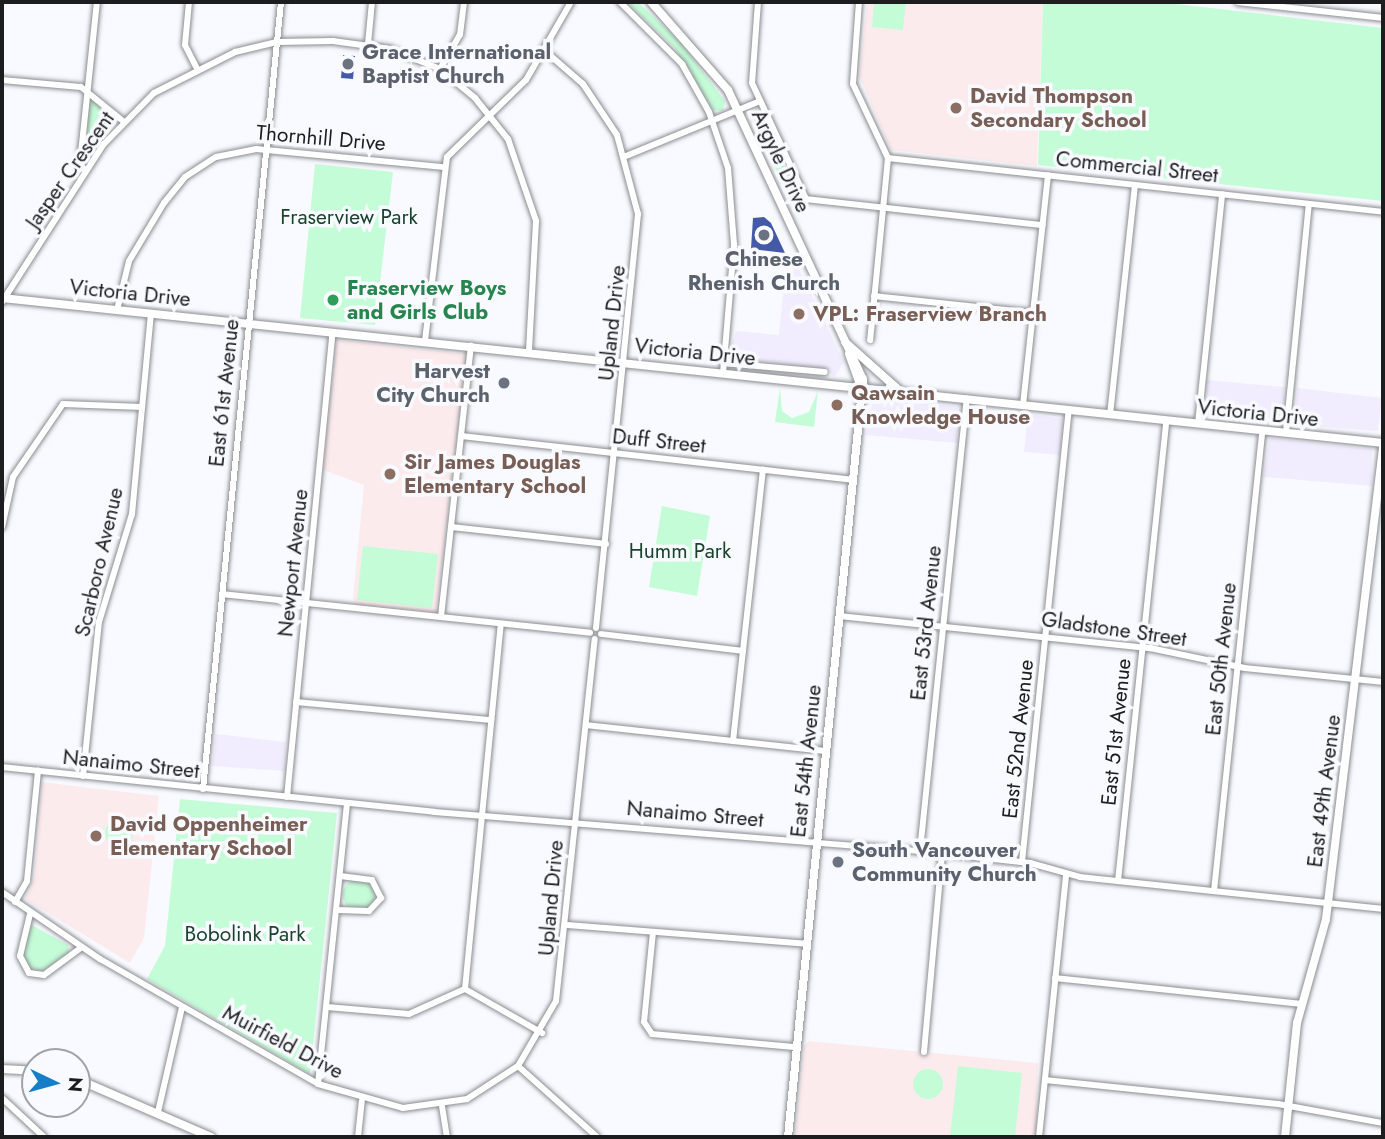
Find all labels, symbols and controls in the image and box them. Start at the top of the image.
place label: Grace International Baptist Church [362,39,551,89]
marker: Grace International Baptist Church [340,56,356,72]
place label: David Thompson Secondary School [970,83,1147,133]
marker: David Thompson Secondary School [948,100,964,116]
street label: Argyle Drive [746,106,816,216]
street label: Jasper Crescent [20,107,120,233]
street label: Thornhill Drive [255,120,387,156]
street label: Commercial Street [1055,146,1219,188]
park label: Fraserview Park [280,204,418,230]
marker: Chinese Rhenish Church [756,227,772,243]
place label: Chinese Rhenish Church [688,246,840,296]
street label: Upland Drive [593,264,631,382]
street label: Victoria Drive [68,274,192,312]
place label: Fraserview Boys and Girls Club [347,275,506,325]
marker: Fraserview Boys and Girls Club [325,292,341,308]
place label: VPL: Fraserview Branch [813,301,1047,327]
marker: VPL: Fraserview Branch [791,306,807,322]
street label: East 61st Avenue [204,318,244,468]
street label: Victoria Drive [633,333,757,371]
place label: Harvest City Church [376,358,490,408]
marker: Harvest City Church [496,375,512,391]
place label: Qawsain Knowledge House [851,380,1030,430]
street label: Victoria Drive [1196,394,1320,432]
marker: Qawsain Knowledge House [829,397,845,413]
street label: Duff Street [611,424,707,458]
place label: Sir James Douglas Elementary School [404,449,586,499]
marker: Sir James Douglas Elementary School [382,466,398,482]
street label: Scarboro Avenue [70,485,128,639]
street label: Newport Avenue [273,488,313,638]
park label: Humm Park [629,538,731,564]
street label: East 53rd Avenue [905,544,947,702]
street label: East 50th Avenue [1200,581,1242,737]
street label: Gladstone Street [1040,606,1188,652]
street label: East 51st Avenue [1096,657,1136,807]
street label: East 52nd Avenue [997,658,1039,820]
street label: East 54th Avenue [785,683,827,839]
street label: East 49th Avenue [1302,713,1346,869]
street label: Nanaimo Street [61,744,201,784]
street label: Nanaimo Street [626,795,764,833]
place label: David Oppenheimer Elementary School [110,811,308,861]
marker: David Oppenheimer Elementary School [88,828,104,844]
place label: South Vancouver Community Church [852,837,1037,887]
street label: Upland Drive [533,839,569,957]
marker: South Vancouver Community Church [830,854,846,870]
park label: Bobolink Park [185,921,305,947]
street label: Muirfield Drive [218,1000,348,1084]
north arrow [21,1048,91,1118]
text: N [61,1076,90,1093]

